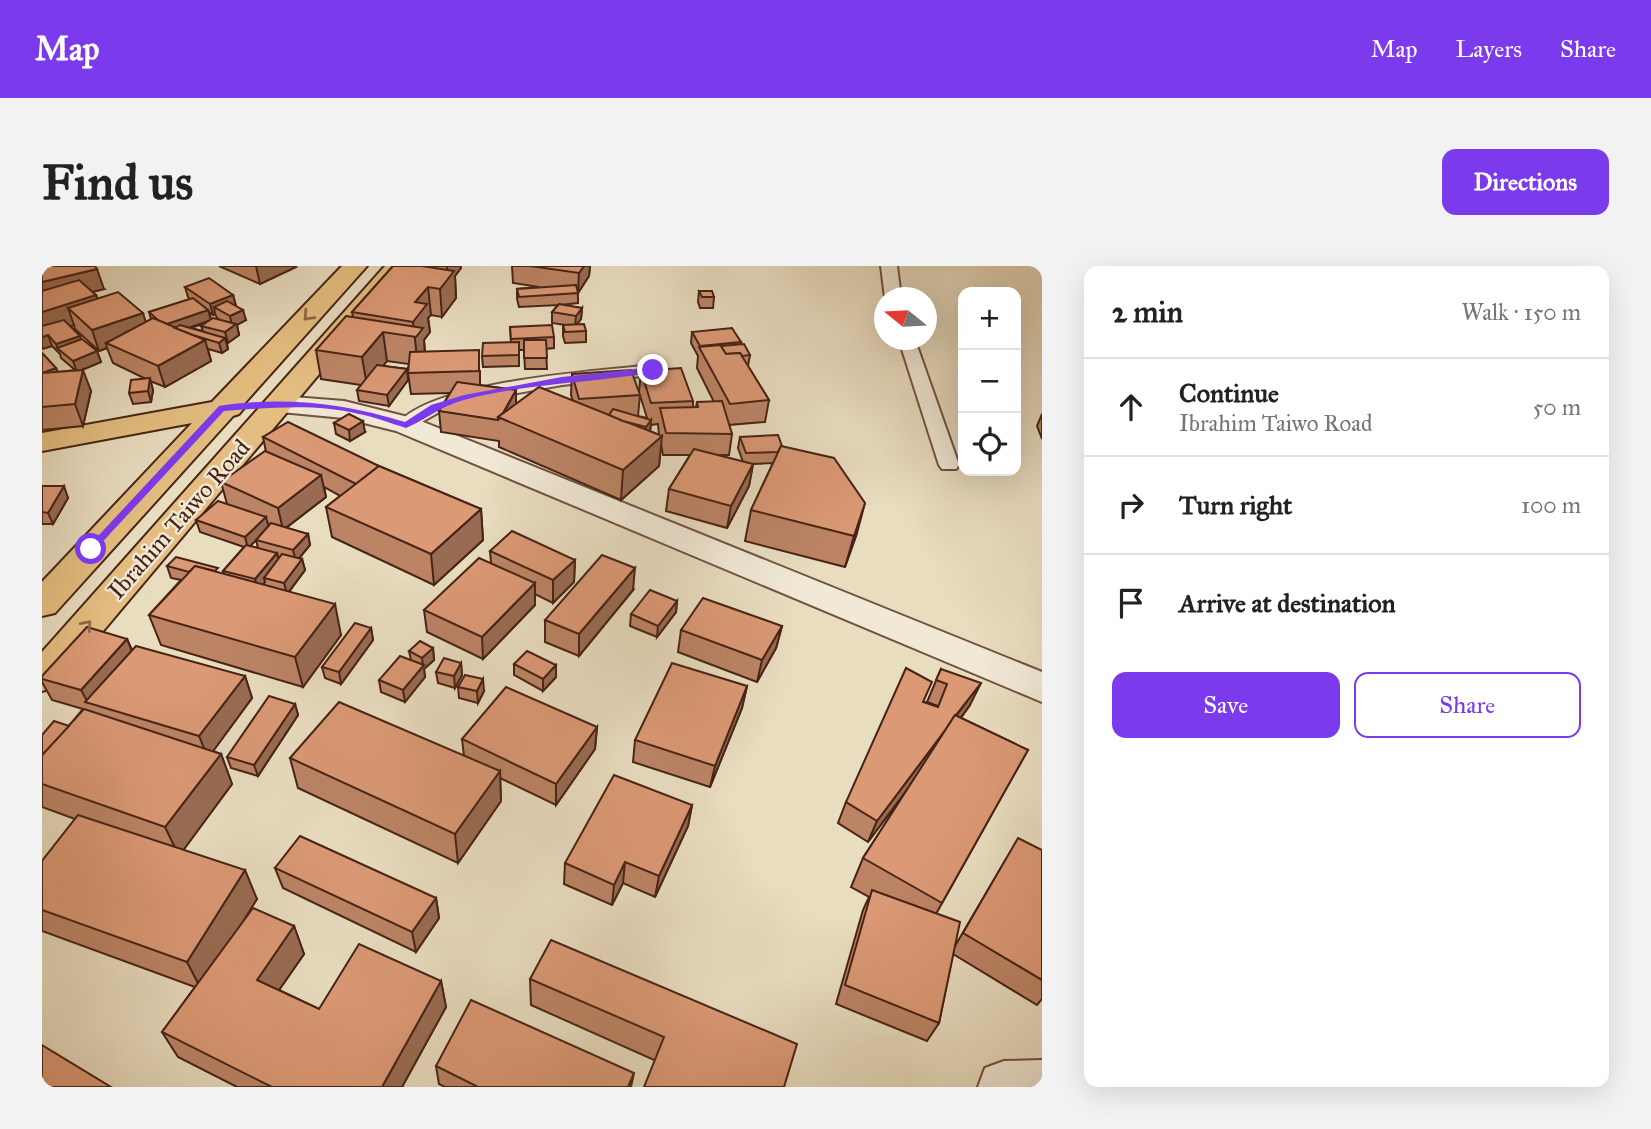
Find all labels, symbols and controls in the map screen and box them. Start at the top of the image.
text: Map [35,29,99,69]
text: Map [1371,34,1418,64]
text: Layers [1456,34,1522,64]
text: Share [1560,34,1616,64]
button: Directions [1442,149,1609,215]
text: Find us [42,153,193,212]
north arrow [874,287,937,350]
map controls [958,287,1021,476]
button: + [958,287,1021,350]
text: 2 min [1112,294,1183,330]
text: Walk · 150 m [1461,298,1581,326]
one-way arrow [304,308,316,321]
button: − [958,350,1021,413]
route end [637,354,668,385]
text: Continue [1179,377,1279,409]
icon: ahead [1112,388,1150,426]
text: 50 m [1533,393,1581,421]
text: Ibrahim Taiwo Road [1179,409,1372,437]
button: locate [958,413,1021,476]
street label: Ibrahim Taiwo Road [101,433,257,605]
icon: right [1112,486,1150,524]
text: Turn right [1179,489,1292,521]
text: 100 m [1521,491,1581,519]
route start [75,533,106,564]
icon: arrive [1112,584,1150,622]
text: Arrive at destination [1179,587,1396,619]
one-way arrow [79,620,91,633]
button: Save [1112,672,1340,738]
button: Share [1354,672,1581,738]

